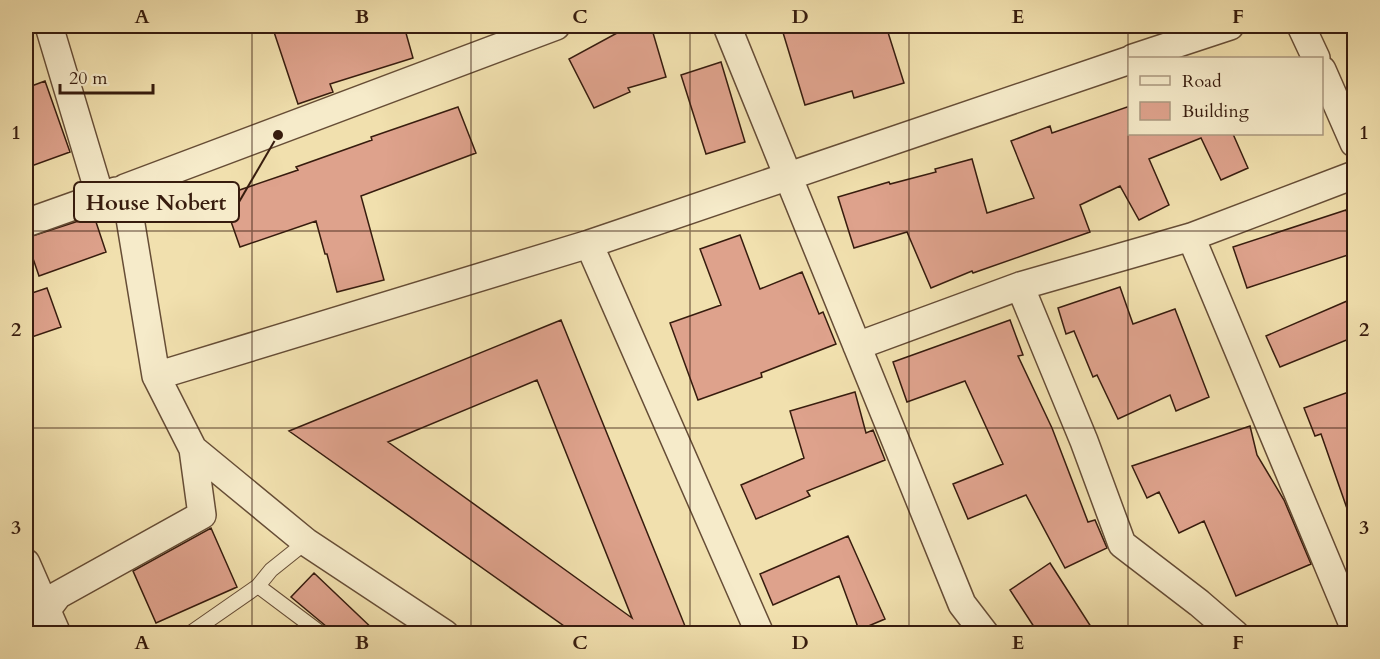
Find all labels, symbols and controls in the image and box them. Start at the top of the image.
text: A [134,3,150,30]
text: B [355,3,369,30]
text: C [572,3,588,30]
text: D [791,3,809,30]
text: E [1012,3,1024,30]
text: F [1232,3,1244,30]
scale bar [60,57,153,95]
legend [1128,57,1323,135]
text: 20 m [69,66,108,91]
text: Road [1182,69,1222,94]
text: Building [1182,99,1250,124]
text: 1 [11,119,21,146]
text: 1 [1359,119,1369,146]
callout: House Nobert [74,182,239,222]
text: House Nobert [86,188,227,218]
text: 2 [11,316,21,343]
text: 2 [1359,316,1369,343]
text: 3 [11,514,21,541]
text: 3 [1359,514,1369,541]
text: A [134,629,150,656]
text: B [355,629,369,656]
text: C [572,629,588,656]
text: D [791,629,809,656]
text: E [1012,629,1024,656]
text: F [1232,629,1244,656]

